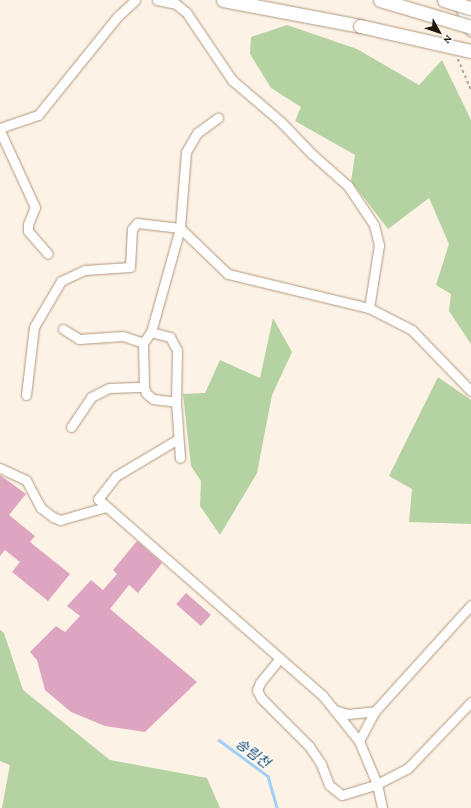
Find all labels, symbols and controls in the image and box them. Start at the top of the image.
north arrow [419,12,459,52]
text: N [441,33,455,46]
water label: 송림천 [233,735,273,771]

